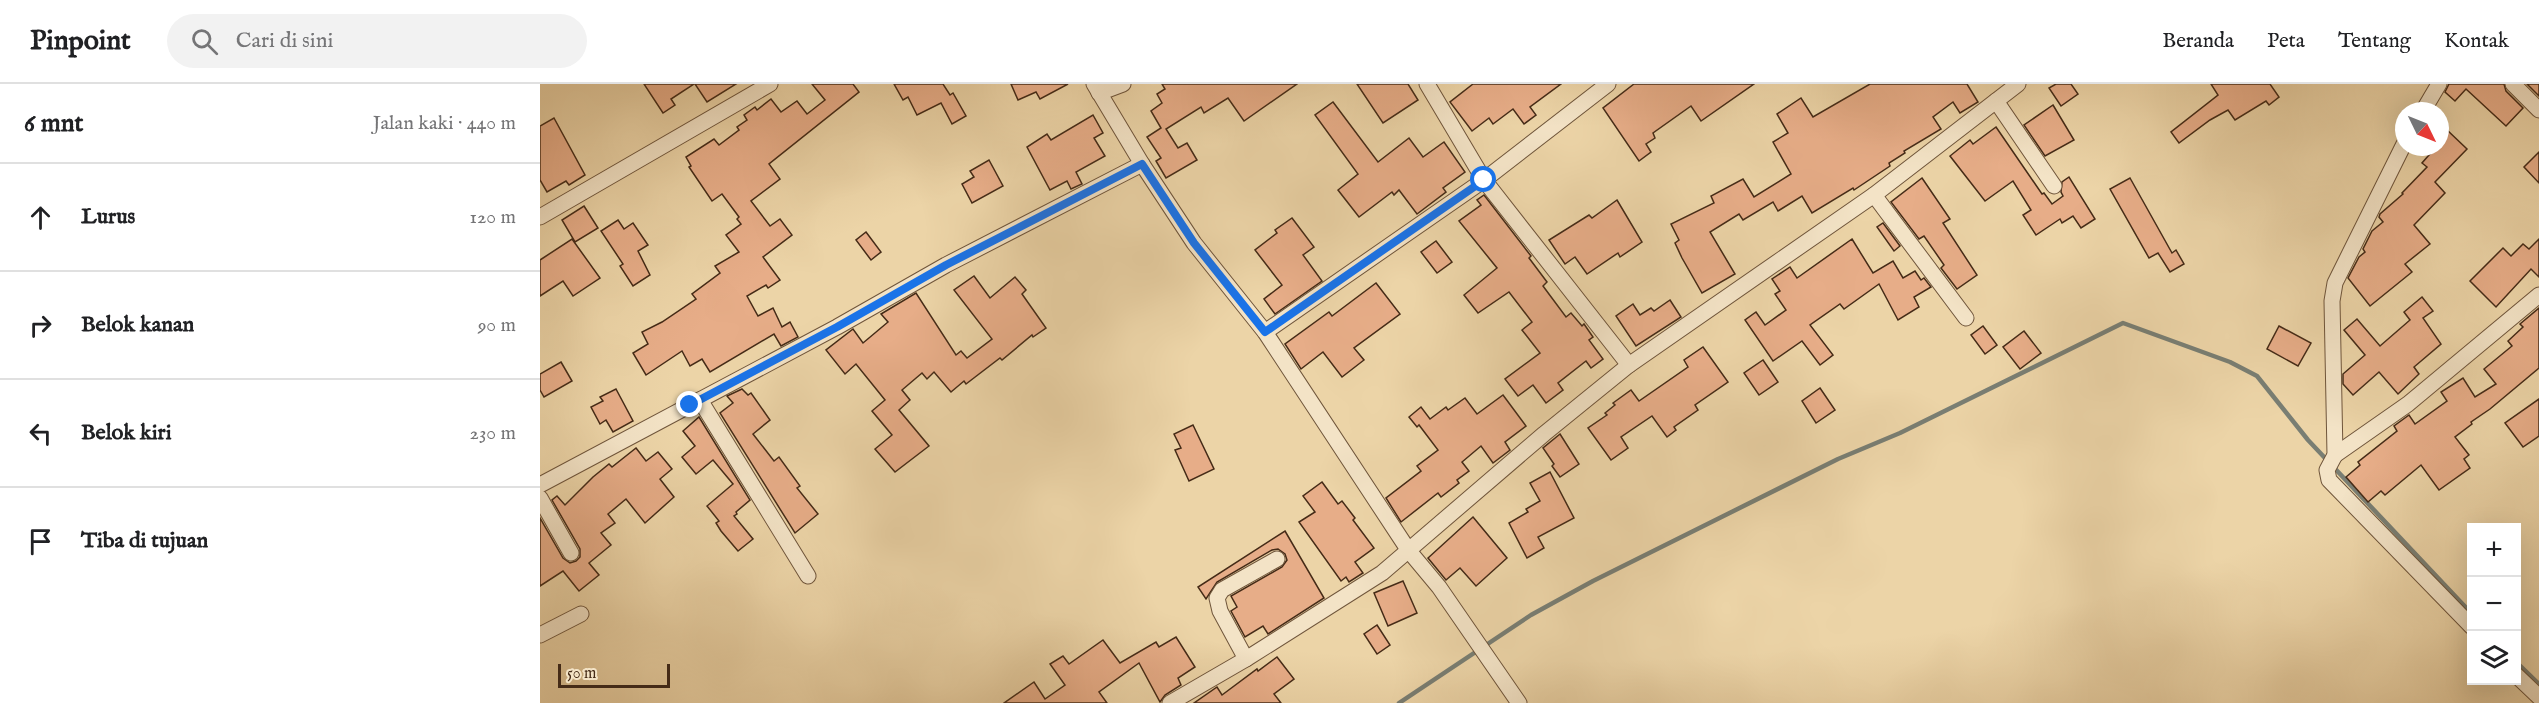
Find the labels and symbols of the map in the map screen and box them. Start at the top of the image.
north arrow [2395,102,2449,156]
route start [1470,166,1496,192]
route end [676,391,702,417]
scale bar [558,661,670,688]

